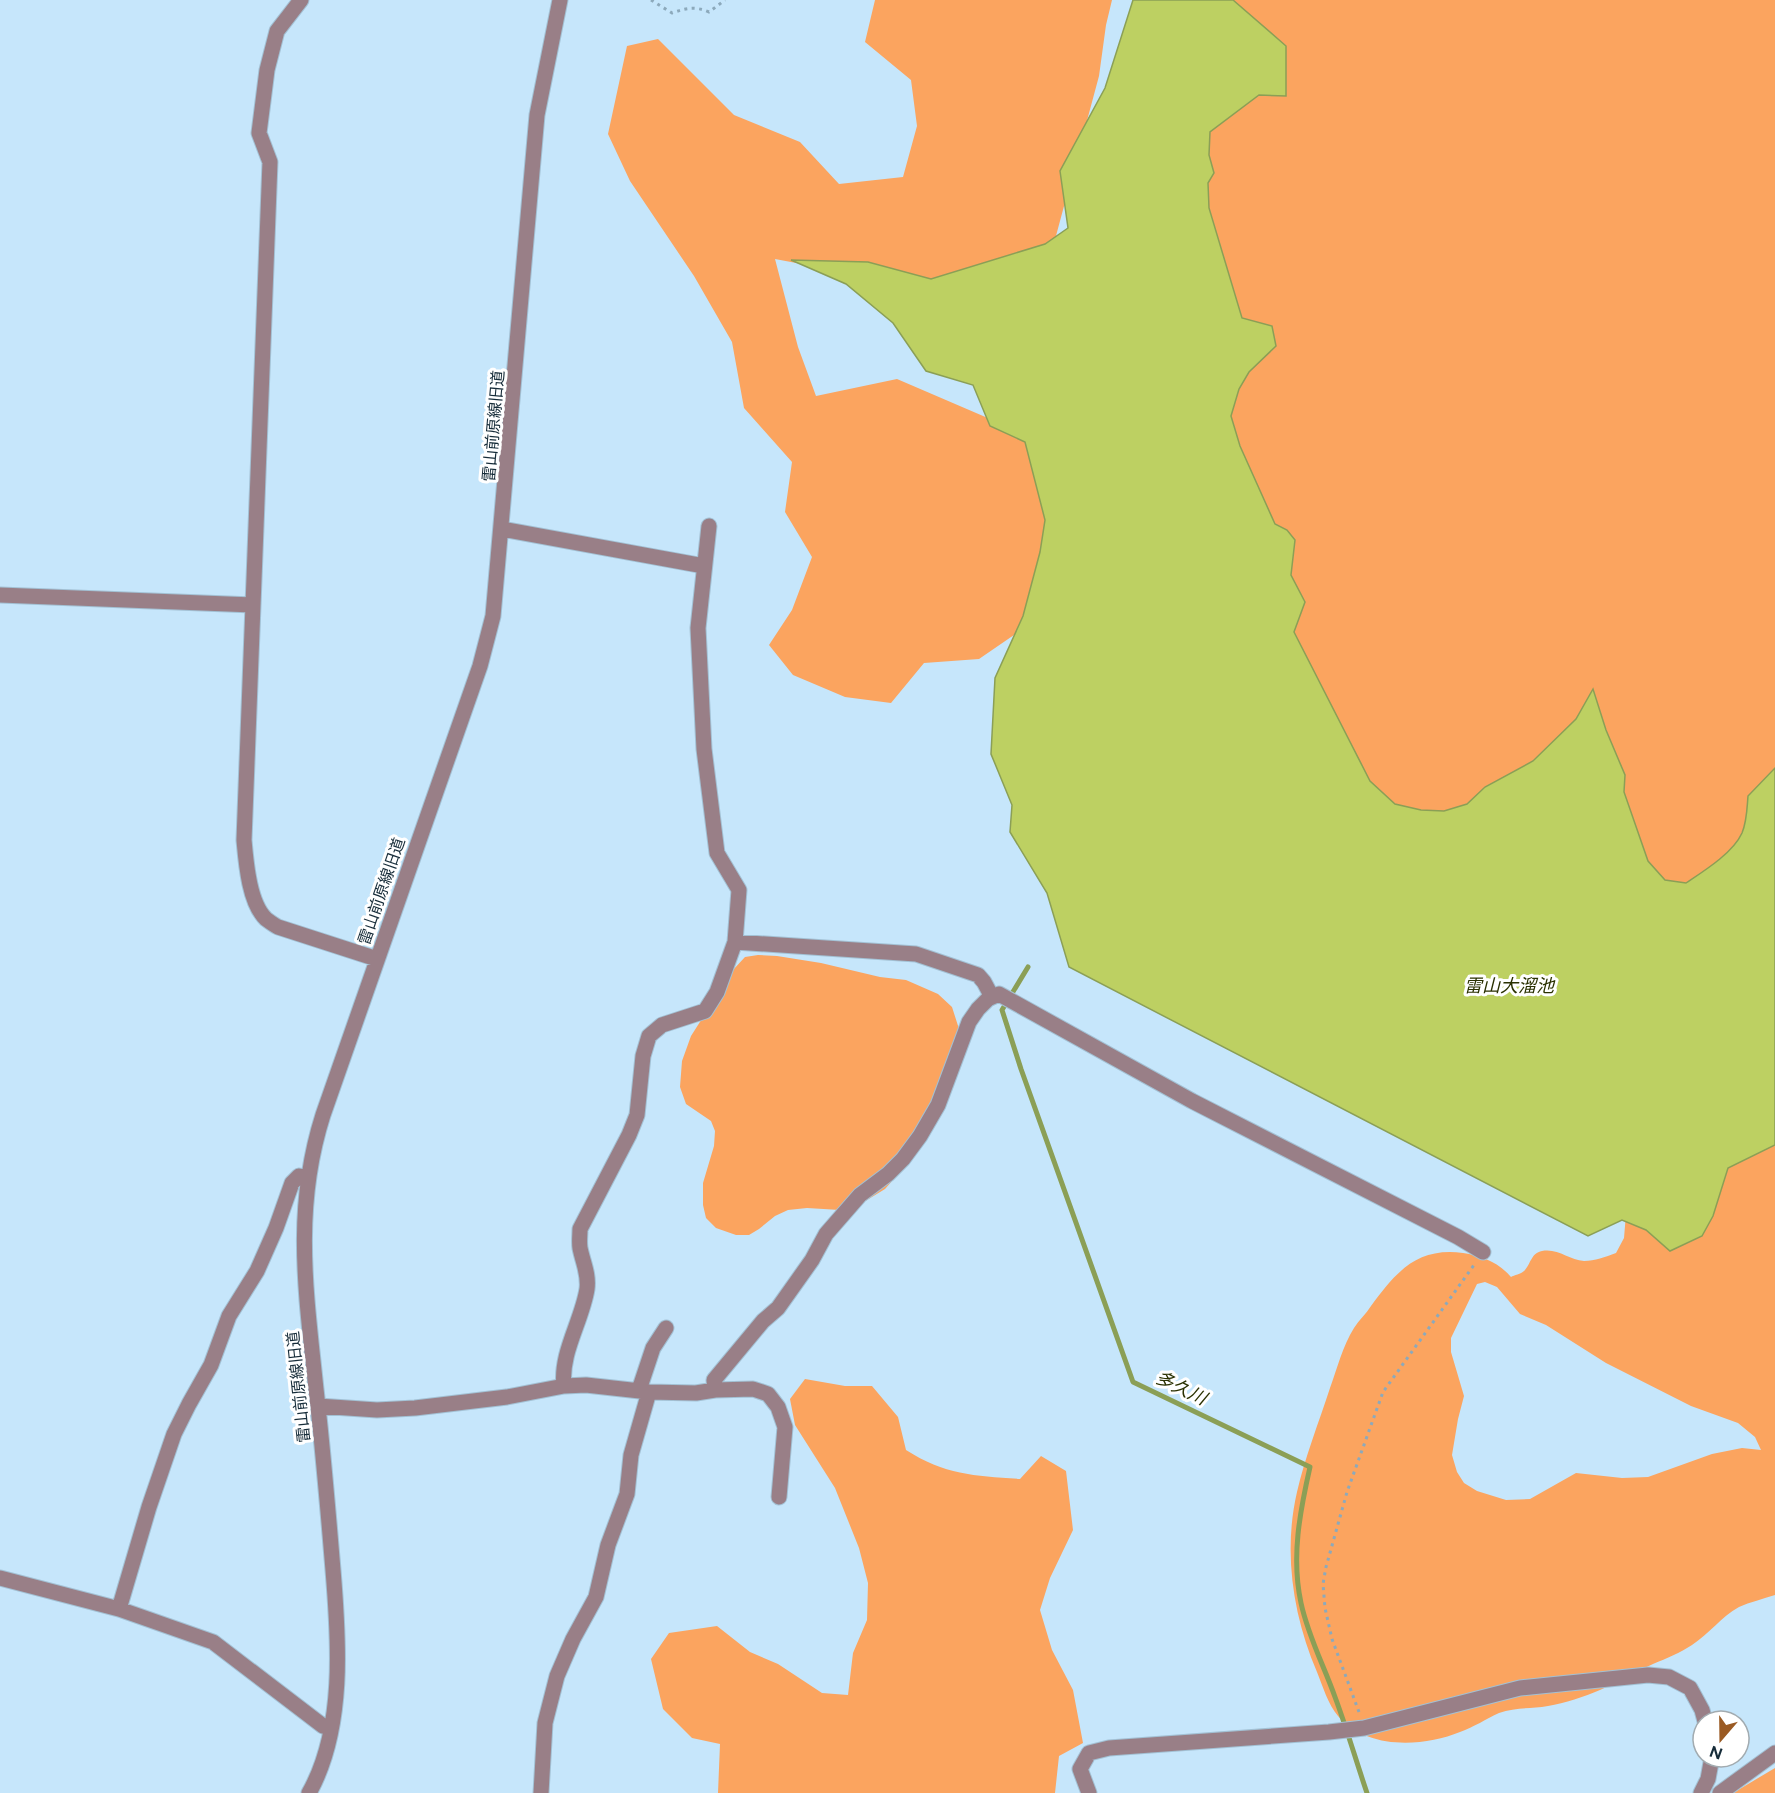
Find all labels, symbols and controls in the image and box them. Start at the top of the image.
street label: 雷山前原線旧道 [479,369,508,483]
street label: 雷山前原線旧道 [354,835,409,947]
water label: 雷山大溜池 [1464,975,1556,997]
street label: 雷山前原線旧道 [283,1330,314,1444]
water label: 多久川 [1152,1366,1212,1411]
north arrow [1691,1709,1751,1769]
text: N [1707,1742,1725,1764]

